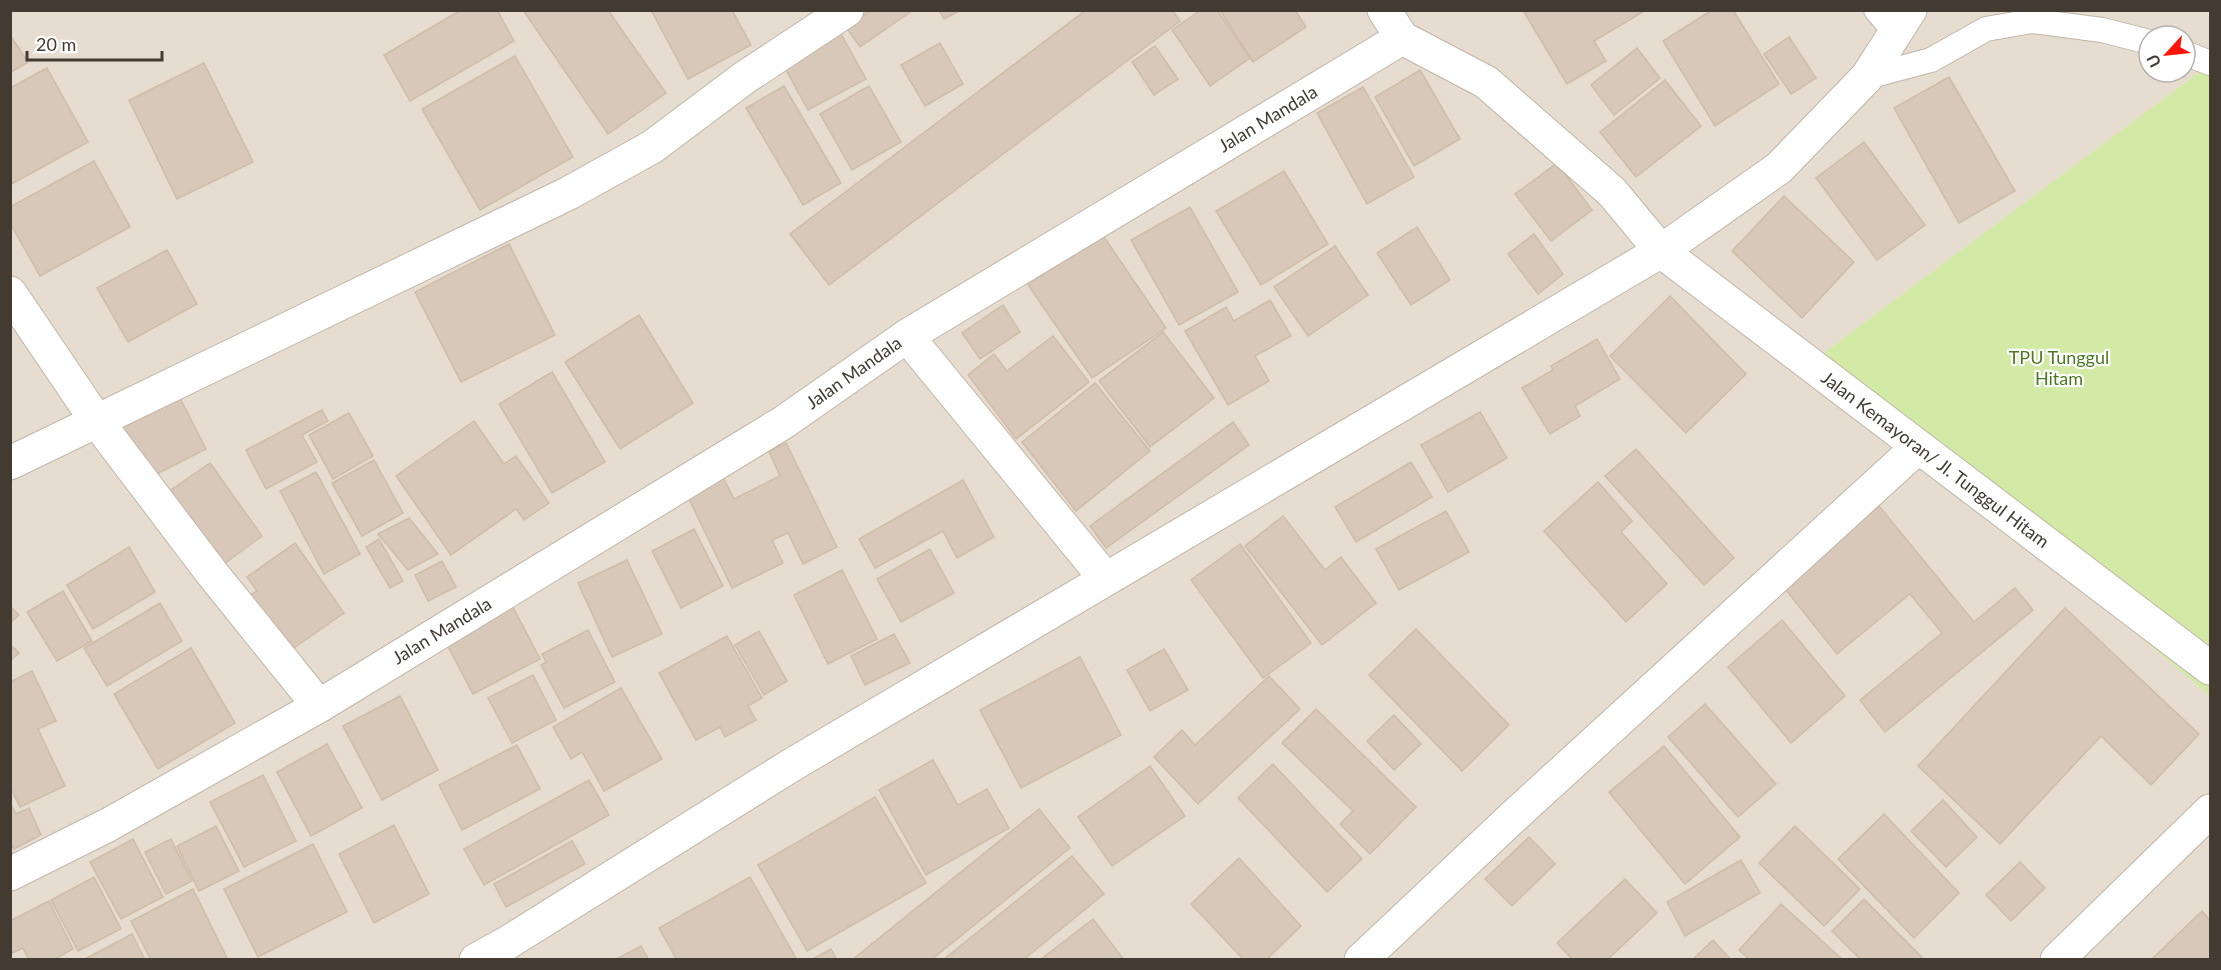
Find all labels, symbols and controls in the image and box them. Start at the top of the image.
scale bar [27,24,162,62]
north arrow [2137,24,2197,84]
text: 20 m [36,33,76,55]
text: U [2142,51,2164,71]
street label: Jalan Mandala [1214,80,1321,156]
street label: Jalan Mandala [801,331,905,413]
park label: TPU Tunggul Hitam [2009,346,2109,389]
street label: Jalan Kemayoran/ Jl. Tunggul Hitam [1817,366,2054,552]
street label: Jalan Mandala [388,592,495,668]

